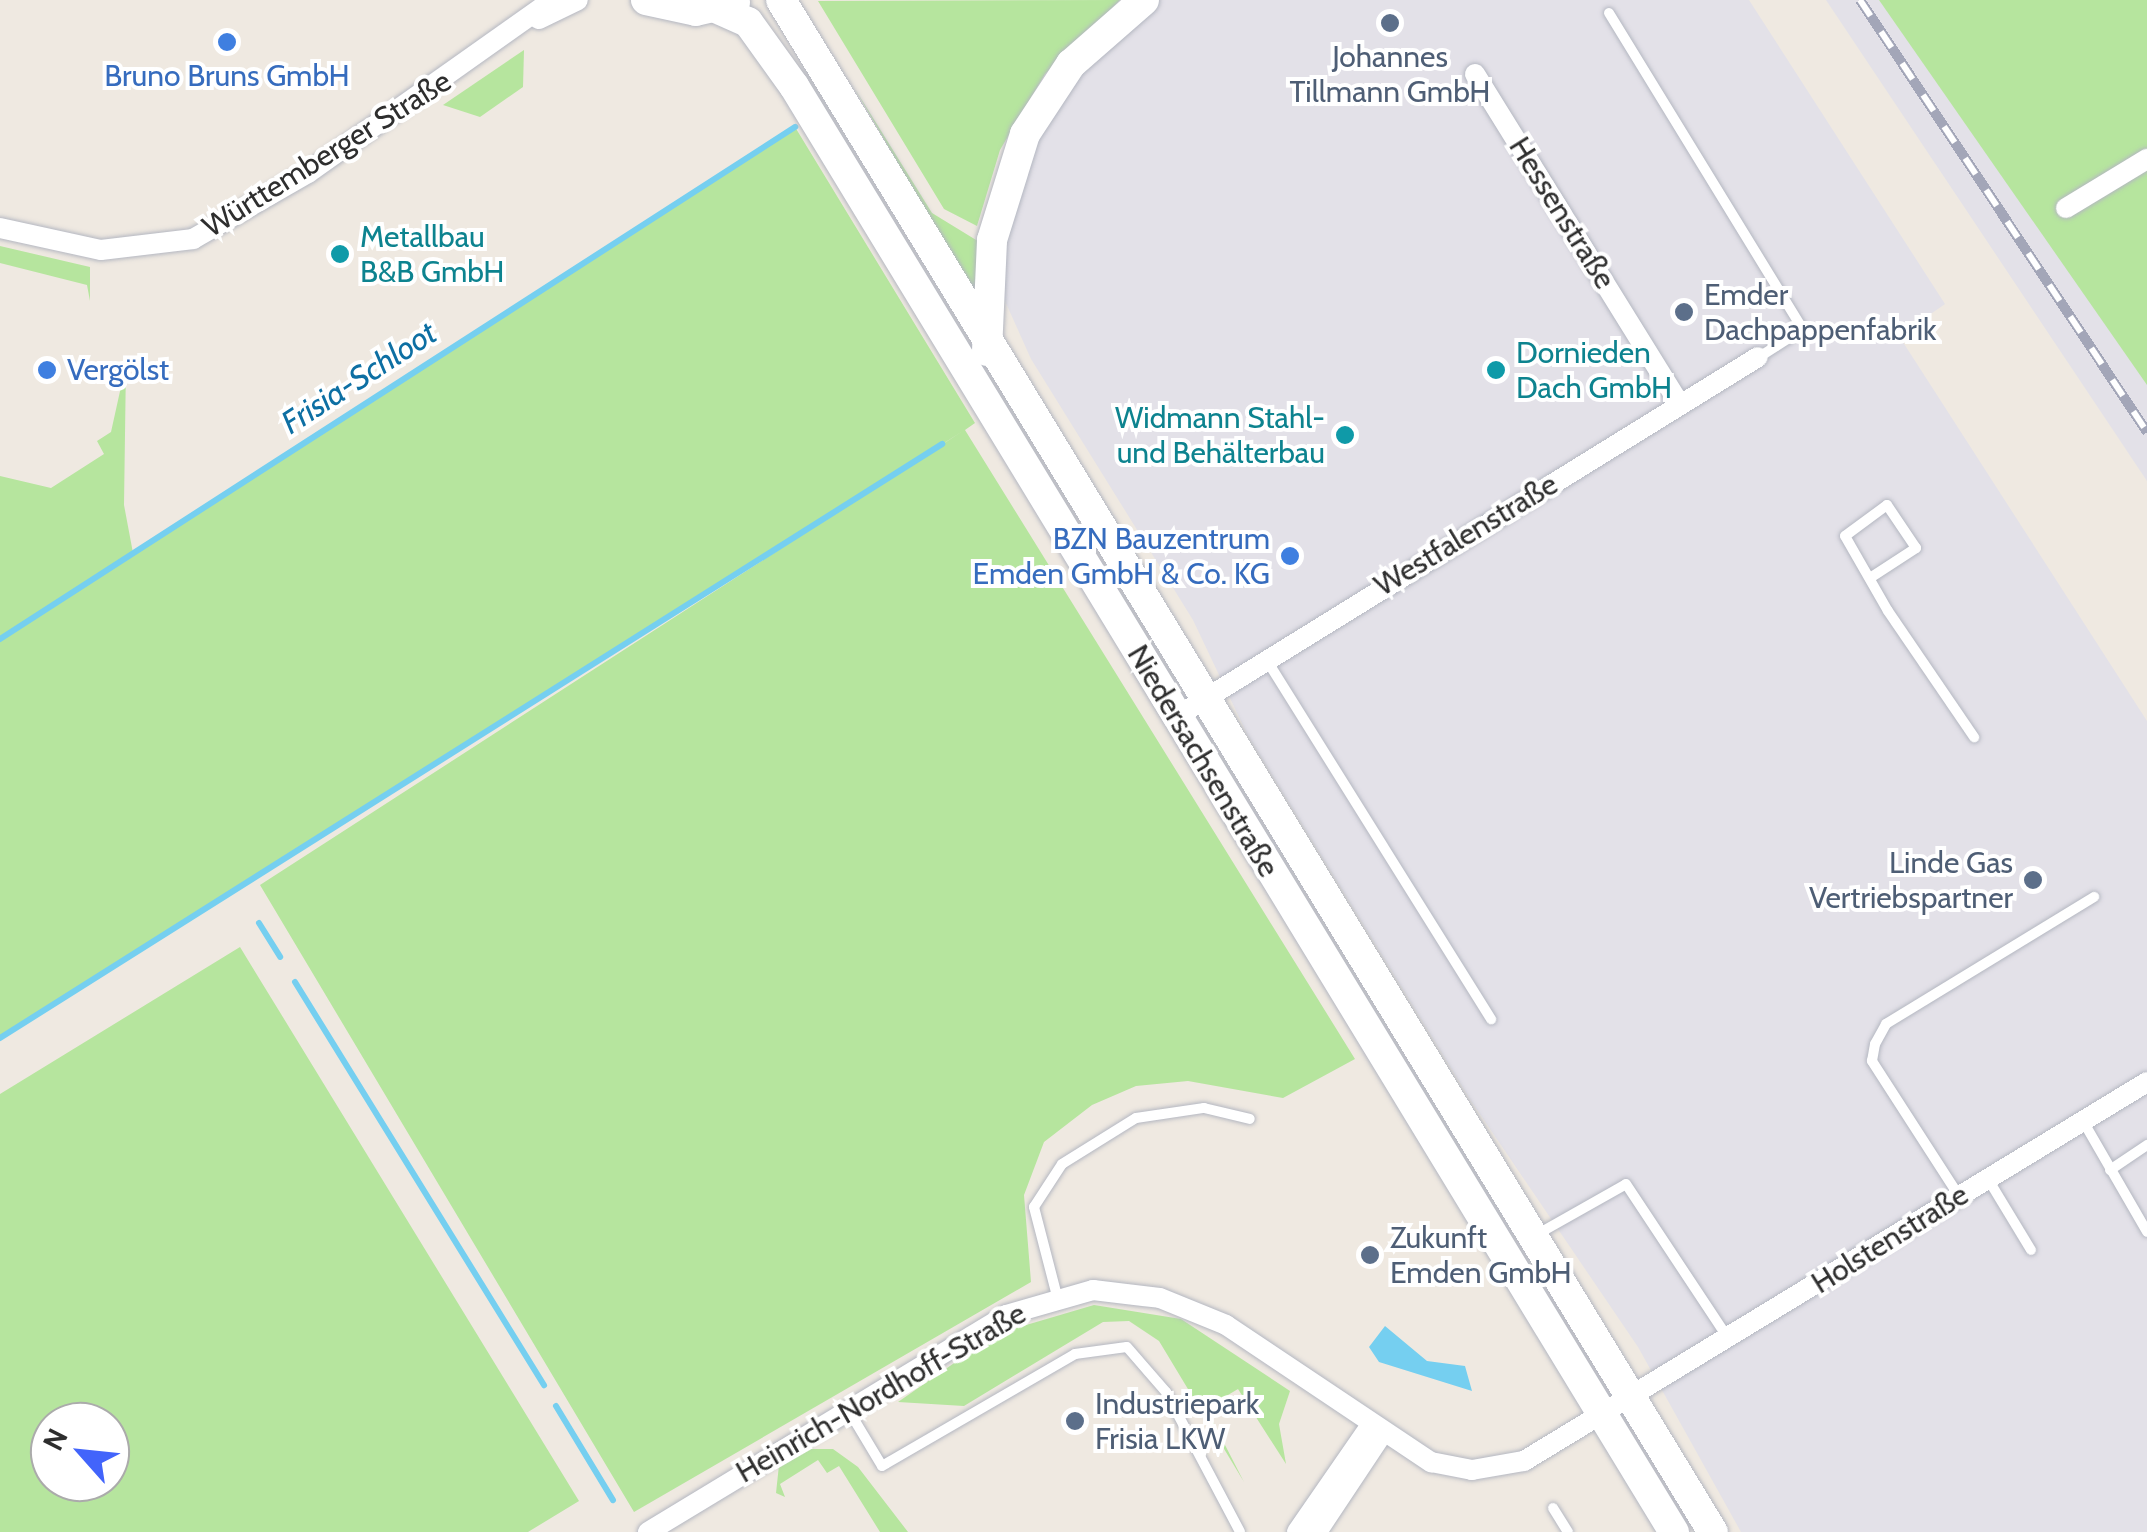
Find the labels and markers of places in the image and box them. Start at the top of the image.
marker: Johannes Tillmann GmbH [1379,12,1401,34]
marker: Bruno Bruns GmbH [216,31,238,53]
place label: Johannes Tillmann GmbH [1290,39,1490,110]
place label: Bruno Bruns GmbH [104,58,350,94]
place label: Metallbau B&B GmbH [360,219,504,290]
marker: Metallbau B&B GmbH [329,243,351,265]
place label: Emder Dachpappenfabrik [1704,277,1936,348]
marker: Emder Dachpappenfabrik [1673,301,1695,323]
place label: Dornieden Dach GmbH [1516,335,1672,406]
place label: Vergölst [67,352,169,388]
marker: Vergölst [36,359,58,381]
marker: Dornieden Dach GmbH [1485,359,1507,381]
place label: Widmann Stahl- und Behälterbau [1115,400,1325,470]
marker: Widmann Stahl- und Behälterbau [1334,424,1356,446]
place label: BZN Bauzentrum Emden GmbH & Co. KG [973,521,1270,592]
marker: BZN Bauzentrum Emden GmbH & Co. KG [1279,545,1301,567]
place label: Linde Gas Vertriebspartner [1809,845,2013,916]
marker: Linde Gas Vertriebspartner [2022,869,2044,891]
place label: Zukunft Emden GmbH [1390,1220,1572,1290]
marker: Zukunft Emden GmbH [1359,1244,1381,1266]
place label: Industriepark Frisia LKW [1095,1386,1259,1456]
marker: Industriepark Frisia LKW [1064,1410,1086,1432]

